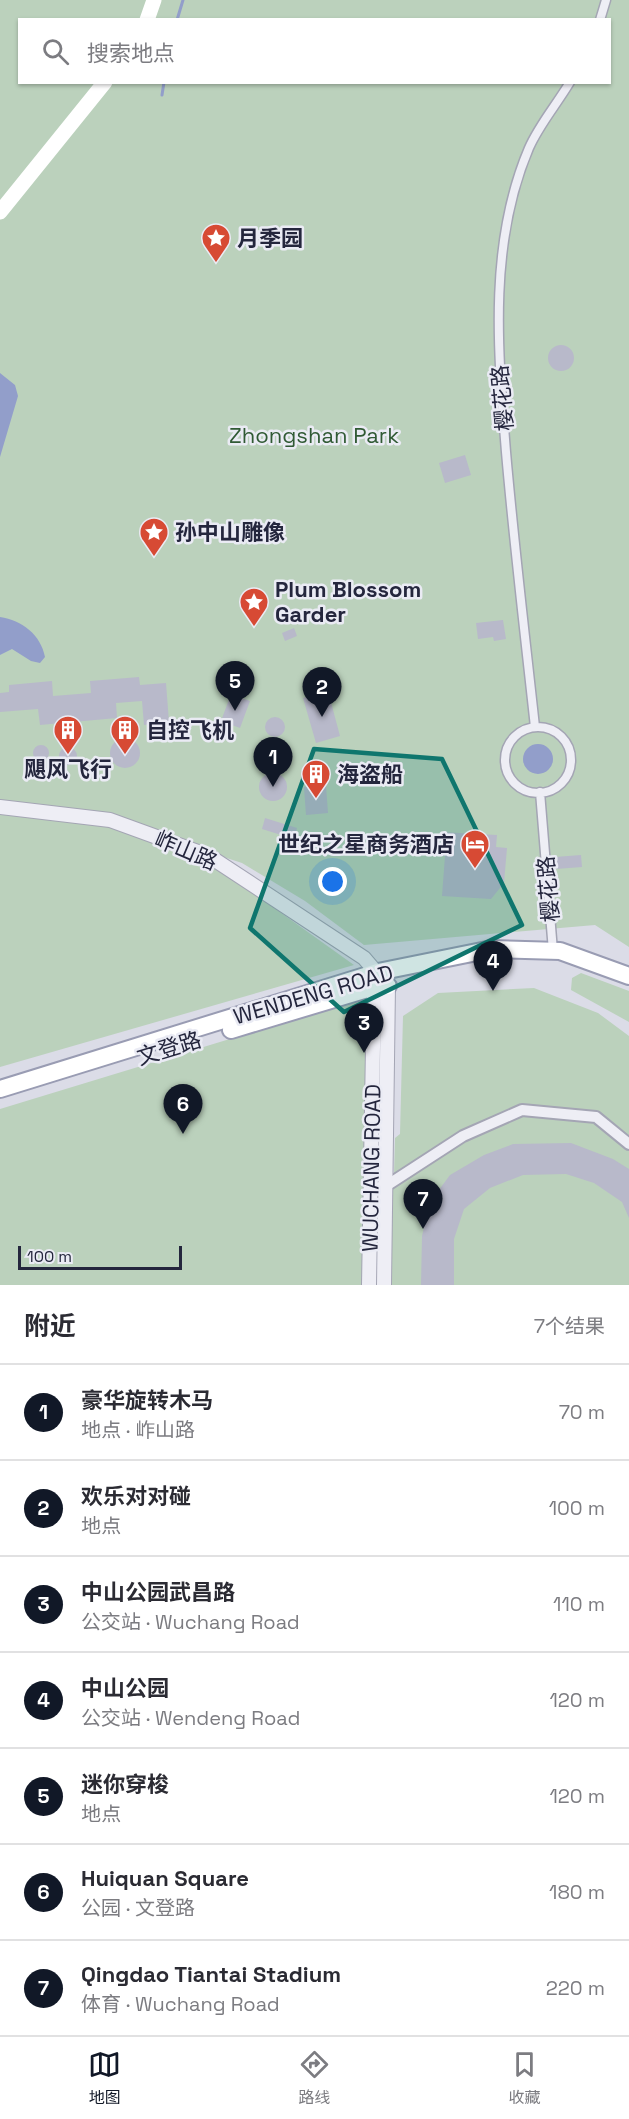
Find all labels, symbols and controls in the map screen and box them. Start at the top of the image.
search box [18,18,611,84]
icon: search [39,35,72,68]
text: 搜索地点 [87,39,175,67]
place icon: 月季园 [200,222,232,264]
place label: 月季园 [237,224,303,252]
street label: 樱花路 [485,364,519,432]
park label: Zhongshan Park [229,421,399,449]
place icon: 孙中山雕像 [138,516,170,558]
place label: 孙中山雕像 [175,518,285,546]
place label: Plum Blossom Garder [275,575,421,628]
place icon: Plum Blossom Garder [238,586,270,628]
pin: 5 [216,662,254,711]
pin: 2 [302,668,342,717]
building icon: 飓风飞行 [52,714,84,756]
building icon: 自控飞机 [109,714,141,756]
place label: 自控飞机 [146,716,234,744]
pin: 1 [254,738,292,787]
place label: 飓风飞行 [24,755,112,783]
building icon: 海盗船 [300,758,332,800]
place label: 海盗船 [337,760,403,788]
street label: 岞山路 [150,824,222,876]
hotel icon: 世纪之星商务酒店 [459,828,491,870]
place label: 世纪之星商务酒店 [278,830,454,858]
street label: 樱花路 [531,855,565,923]
your location [318,867,347,896]
pin: 4 [474,942,512,991]
street label: WENDENG ROAD [230,958,396,1030]
pin: 3 [344,1004,384,1053]
street label: 文登路 [133,1025,205,1071]
pin: 6 [164,1084,202,1134]
street label: WUCHANG ROAD [356,1084,386,1252]
pin: 7 [404,1180,442,1229]
scale bar [18,1243,182,1270]
text: 100 m [27,1246,72,1267]
text: 附近 [24,1309,76,1343]
text: 7个结果 [534,1313,605,1339]
text: 豪华旋转木马 [81,1386,213,1414]
text: 1 [39,1399,48,1425]
text: 70 m [559,1399,605,1425]
text: 地点 · 岞山路 [81,1417,195,1443]
text: 欢乐对对碰 [81,1482,191,1510]
text: 2 [38,1495,49,1521]
text: 100 m [549,1495,605,1521]
text: 地点 [81,1513,121,1539]
text: 中山公园武昌路 [81,1578,235,1606]
text: 3 [37,1591,50,1617]
text: 110 m [553,1591,605,1617]
text: 公交站 · Wuchang Road [81,1609,300,1635]
text: 中山公园 [81,1674,169,1702]
text: 4 [37,1687,50,1713]
text: 120 m [549,1687,605,1713]
text: 公交站 · Wendeng Road [81,1705,300,1731]
text: 迷你穿梭 [81,1770,169,1798]
text: 5 [38,1783,50,1809]
text: 120 m [549,1783,605,1809]
text: 地点 [81,1801,121,1827]
text: Huiquan Square [81,1864,249,1892]
text: 6 [37,1879,50,1905]
text: 180 m [549,1879,605,1905]
text: 公园 · 文登路 [81,1895,195,1921]
text: Qingdao Tiantai Stadium [81,1960,341,1988]
text: 7 [38,1975,49,2001]
text: 220 m [546,1975,605,2001]
text: 体育 · Wuchang Road [81,1991,280,2017]
tab: 地图 [88,2048,121,2108]
tab: 路线 [298,2048,331,2108]
tab: 收藏 [508,2048,541,2108]

